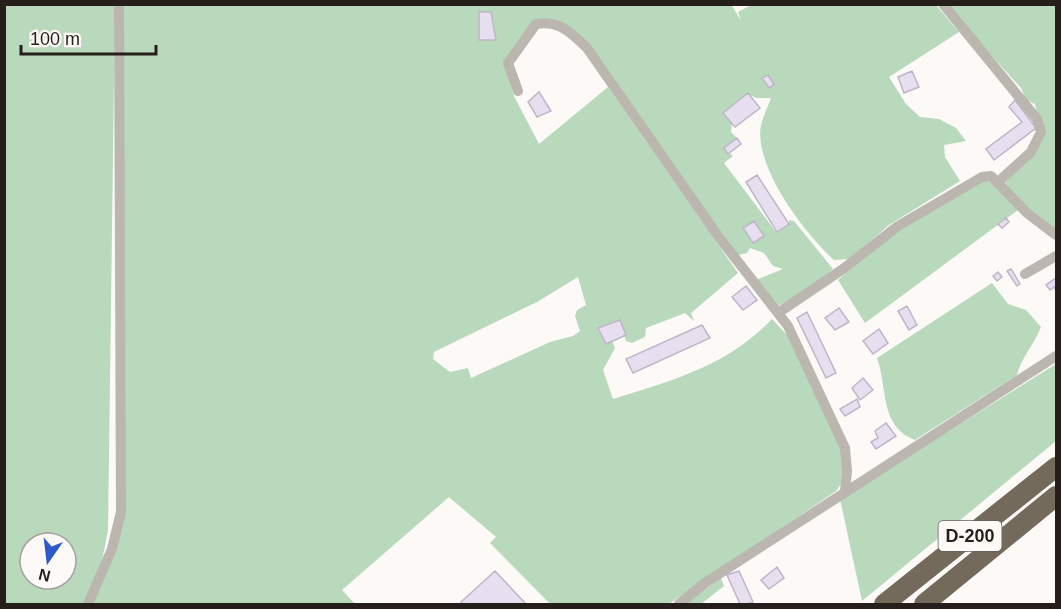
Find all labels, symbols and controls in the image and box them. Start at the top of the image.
scale bar [21,18,156,56]
text: 100 m [30,29,80,49]
road number: D-200 [938,521,1002,551]
north arrow [18,531,78,591]
text: N [37,565,52,585]

